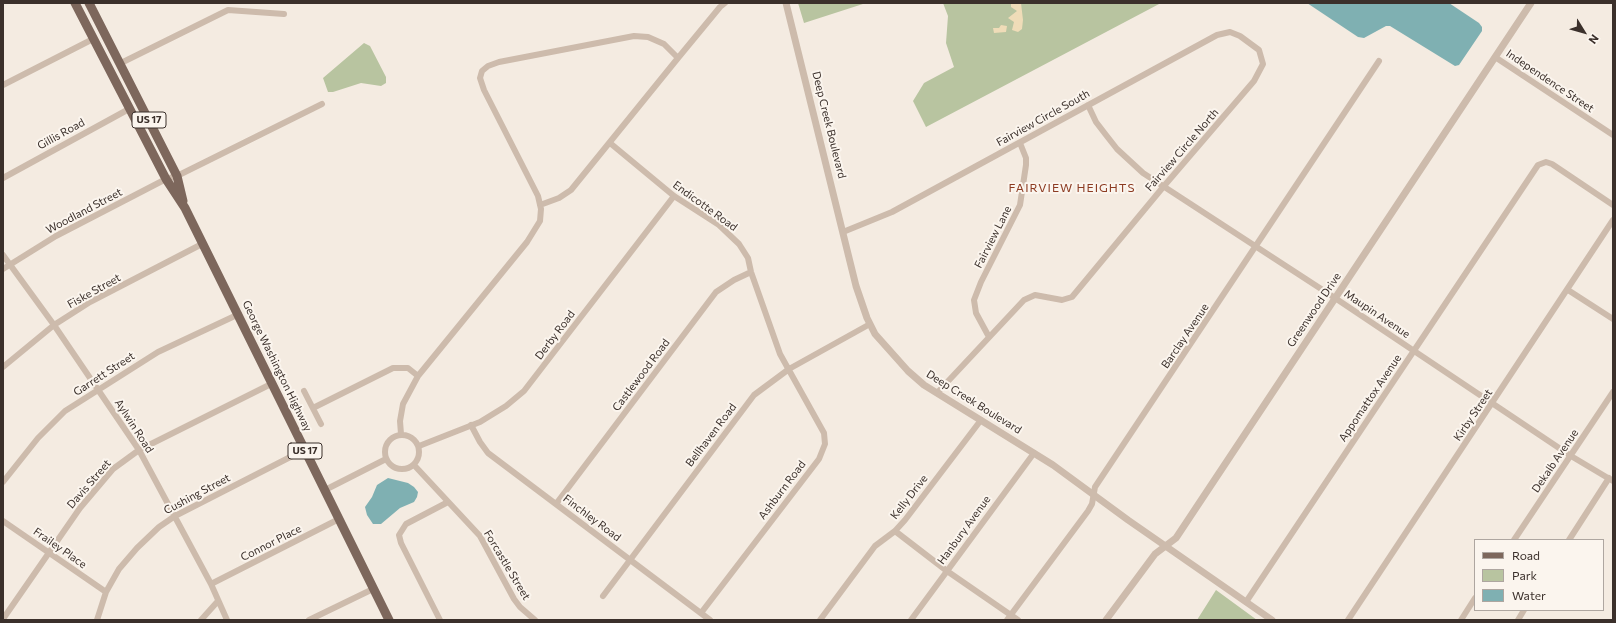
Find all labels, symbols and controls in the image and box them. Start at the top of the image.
north arrow [1564,12,1604,52]
text: N [1586,32,1602,47]
street label: Independence Street [1504,47,1596,115]
street label: Deep Creek Boulevard [809,70,849,180]
street label: Fairview Circle South [994,87,1092,149]
street label: Fairview Circle North [1143,106,1221,194]
road number: US 17 [132,112,166,128]
street label: Gillis Road [35,116,87,152]
street label: Endicotte Road [670,178,740,234]
district label: FAIRVIEW HEIGHTS [1008,181,1136,195]
street label: Woodland Street [44,185,124,237]
street label: Fairview Lane [972,204,1014,270]
street label: Greenwood Drive [1284,270,1344,350]
street label: Fiske Street [65,271,123,311]
street label: Maupin Avenue [1342,287,1412,341]
street label: George Washington Highway [239,298,315,434]
street label: Barclay Avenue [1158,301,1212,371]
street label: Derby Road [532,308,578,362]
street label: Castlewood Road [610,336,672,414]
street label: Garrett Street [71,349,137,399]
street label: Appomattox Avenue [1336,352,1404,444]
street label: Deep Creek Boulevard [924,367,1024,437]
street label: Kirby Street [1451,386,1495,444]
street label: Aylwin Road [112,397,156,455]
street label: Bellhaven Road [683,401,739,469]
street label: Dekalb Avenue [1529,427,1581,495]
road number: US 17 [288,443,322,459]
street label: Davis Street [64,457,114,511]
street label: Ashburn Road [756,458,808,522]
street label: Cushing Street [162,471,232,517]
street label: Kelly Drive [888,472,930,522]
street label: Finchley Road [560,492,624,544]
street label: Hanbury Avenue [935,493,993,567]
street label: Connor Place [238,522,304,564]
street label: Frailey Place [31,525,89,571]
street label: Forcastle Street [481,528,533,602]
legend [1474,539,1604,611]
text: Road [1512,548,1540,562]
text: Park [1512,568,1537,582]
text: Water [1512,588,1546,602]

